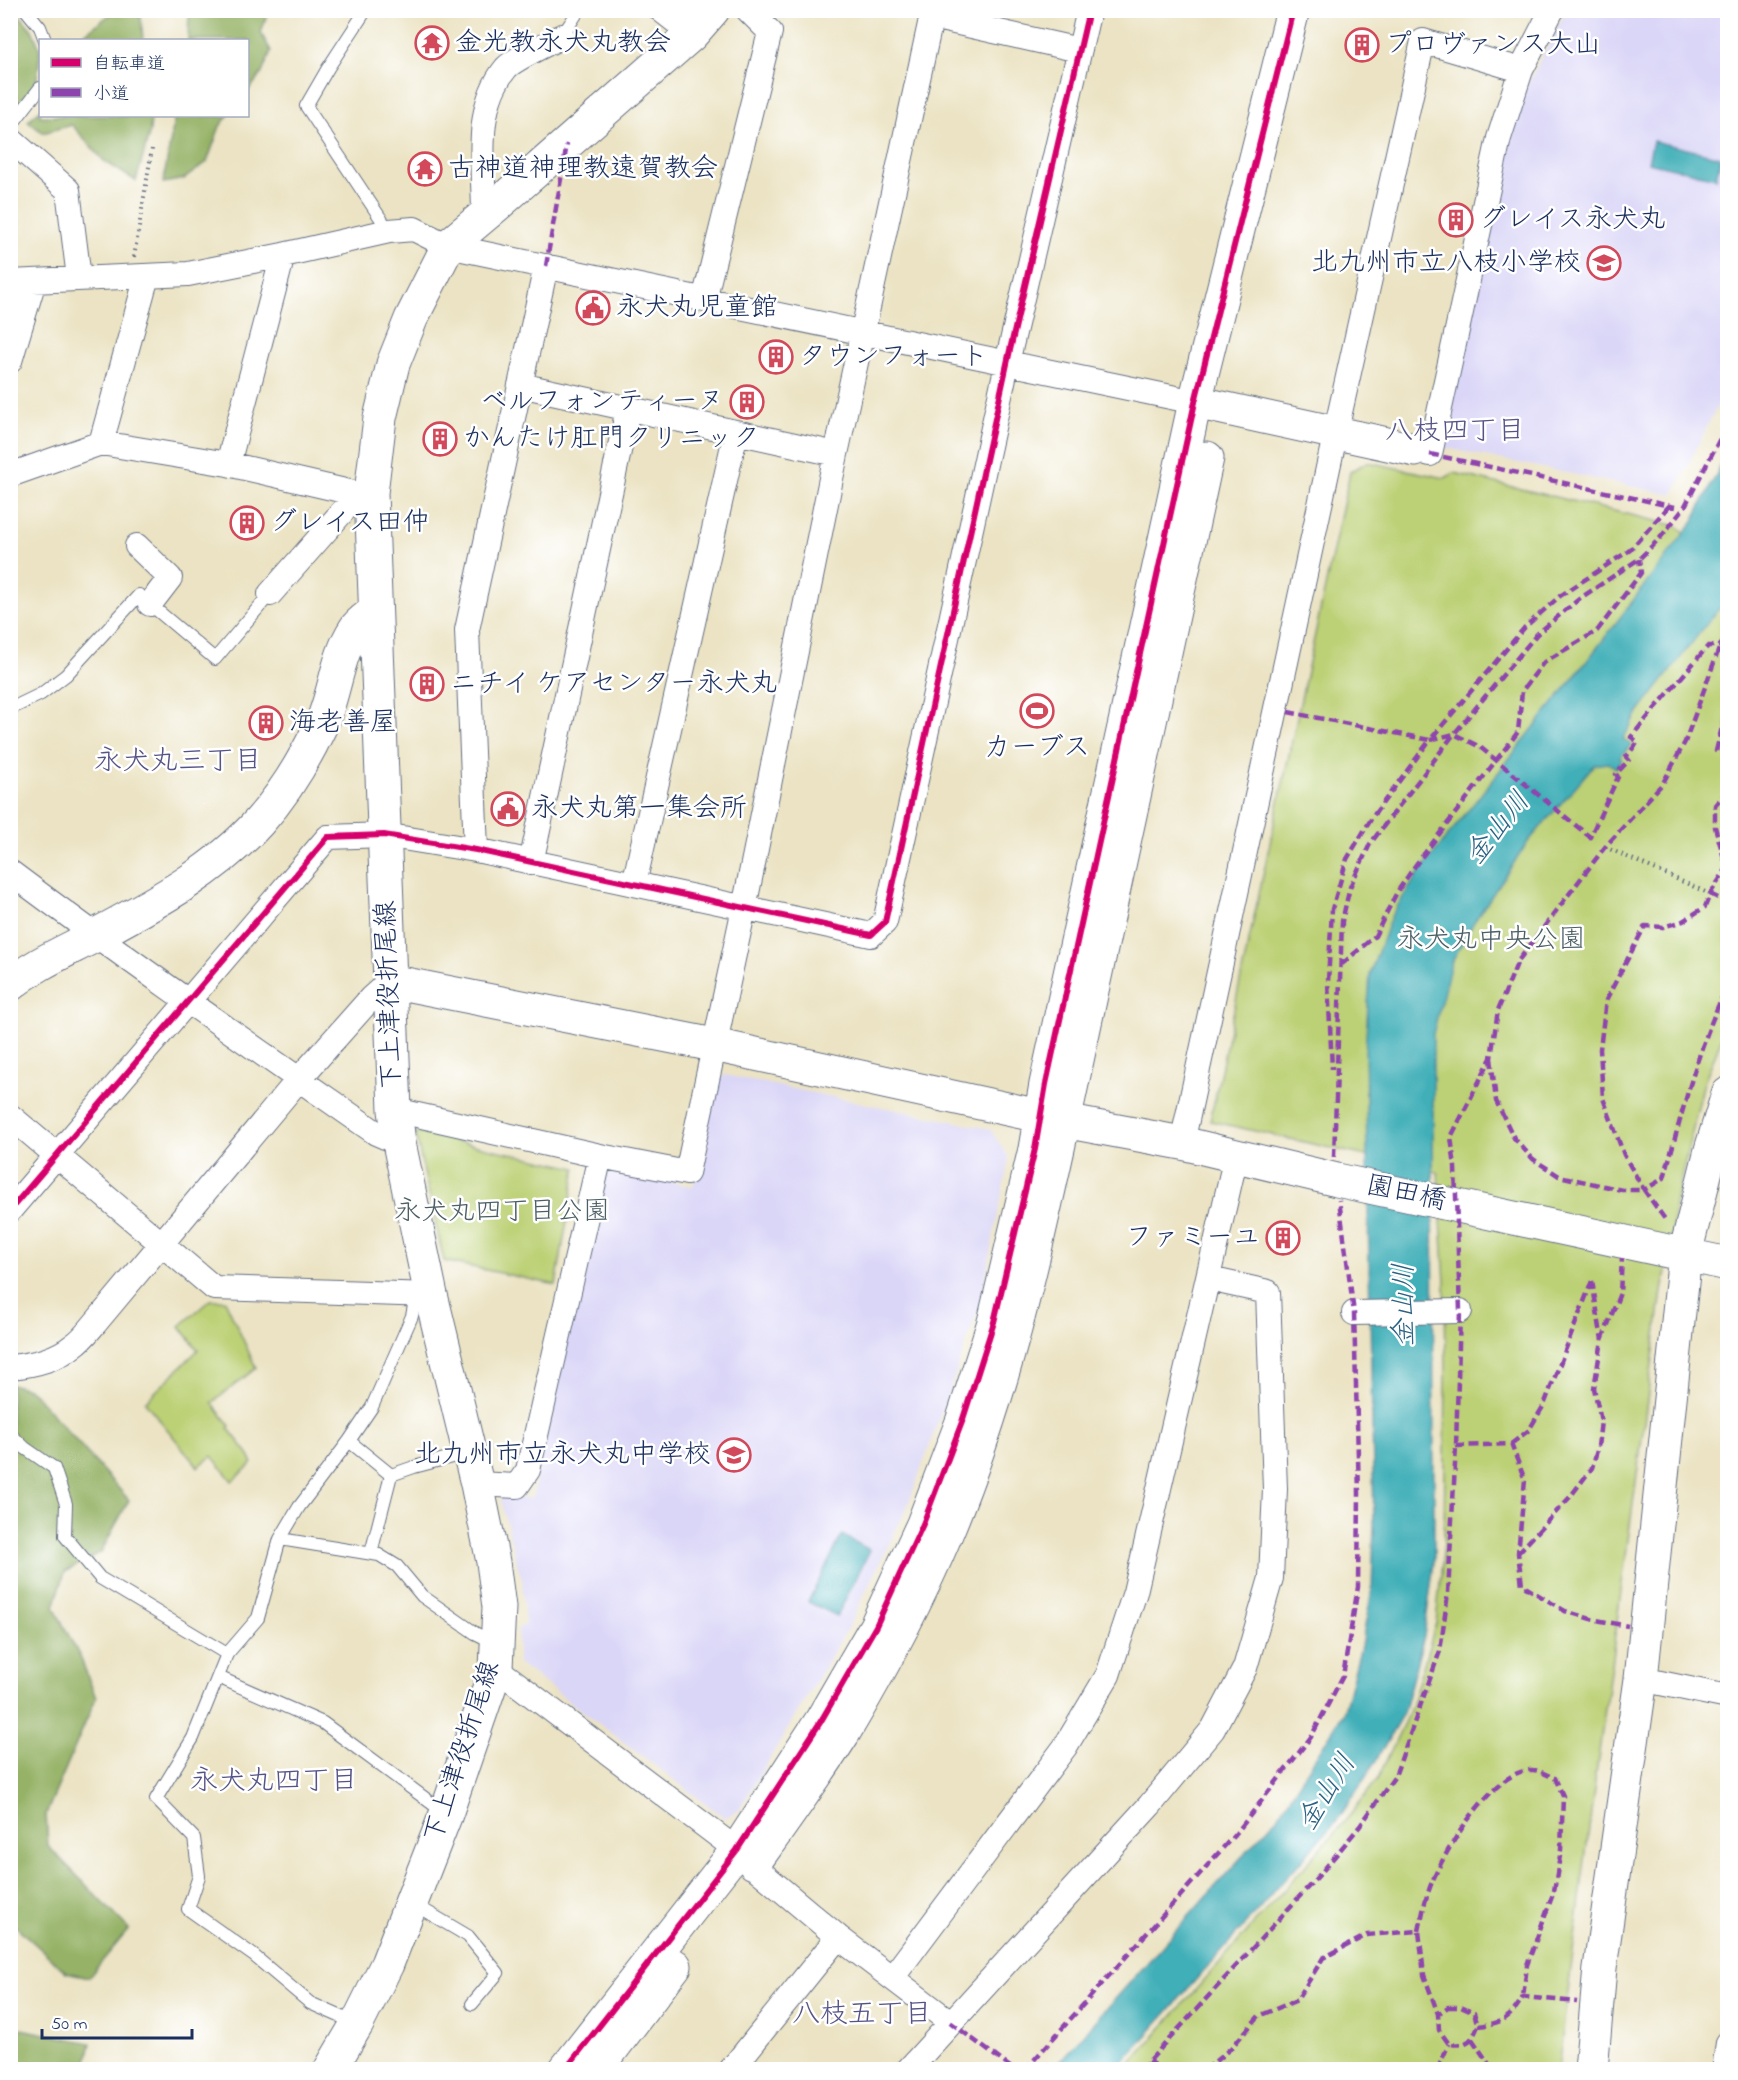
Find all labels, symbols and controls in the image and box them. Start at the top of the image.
place label: 金光教永犬丸教会 [455,24,671,63]
temple icon: 金光教永犬丸教会 [414,25,450,61]
place label: プロヴァンス大山 [1385,26,1601,65]
building icon: プロヴァンス大山 [1344,27,1380,63]
legend [39,39,249,117]
text: 自転車道 [93,52,165,78]
text: 小道 [93,82,129,108]
place label: 古神道神理教遠賀教会 [448,150,718,189]
temple icon: 古神道神理教遠賀教会 [407,151,443,187]
place label: グレイス永犬丸 [1479,201,1666,240]
building icon: グレイス永犬丸 [1438,202,1474,238]
place label: 北九州市立八枝小学校 [1311,244,1581,283]
school or university icon: 北九州市立八枝小学校 [1586,245,1622,281]
place label: 永犬丸児童館 [616,289,778,328]
public building icon: 永犬丸児童館 [575,290,611,326]
place label: タウンフォート [799,338,988,377]
building icon: タウンフォート [758,339,794,375]
place label: ベルフォンティーヌ [480,383,724,422]
building icon: ベルフォンティーヌ [729,384,765,420]
district label: 八枝四丁目 [1385,412,1525,453]
place label: かんたけ肛門クリニック [463,420,759,459]
building icon: かんたけ肛門クリニック [422,421,458,457]
place label: グレイス田仲 [270,504,430,543]
building icon: グレイス田仲 [229,505,265,541]
place label: ニチイ ケアセンター永犬丸 [450,665,778,704]
building icon: ニチイ ケアセンター永犬丸 [409,666,445,702]
sports icon: カーブス [1019,693,1055,729]
place label: 海老善屋 [289,704,397,743]
building icon: 海老善屋 [248,705,284,741]
place label: カーブス [984,729,1090,768]
district label: 永犬丸三丁目 [94,742,262,783]
water label: 金山川 [1457,783,1541,875]
place label: 永犬丸第一集会所 [531,790,747,829]
public building icon: 永犬丸第一集会所 [490,791,526,827]
street label: 下上津役折尾線 [367,900,413,1090]
park label: 永犬丸中央公園 [1397,921,1586,960]
street label: 園田橋 [1362,1167,1450,1221]
park label: 永犬丸四丁目公園 [394,1193,610,1232]
place label: ファミーユ [1126,1219,1260,1258]
building icon: ファミーユ [1265,1220,1301,1256]
water label: 金山川 [1385,1263,1426,1347]
place label: 北九州市立永犬丸中学校 [414,1436,711,1475]
school or university icon: 北九州市立永犬丸中学校 [716,1437,752,1473]
street label: 下上津役折尾線 [415,1656,511,1848]
water label: 金山川 [1288,1747,1368,1839]
district label: 永犬丸四丁目 [190,1762,358,1803]
district label: 八枝五丁目 [792,1995,932,2036]
scale bar [42,2002,192,2040]
text: 50 m [51,2012,88,2038]

